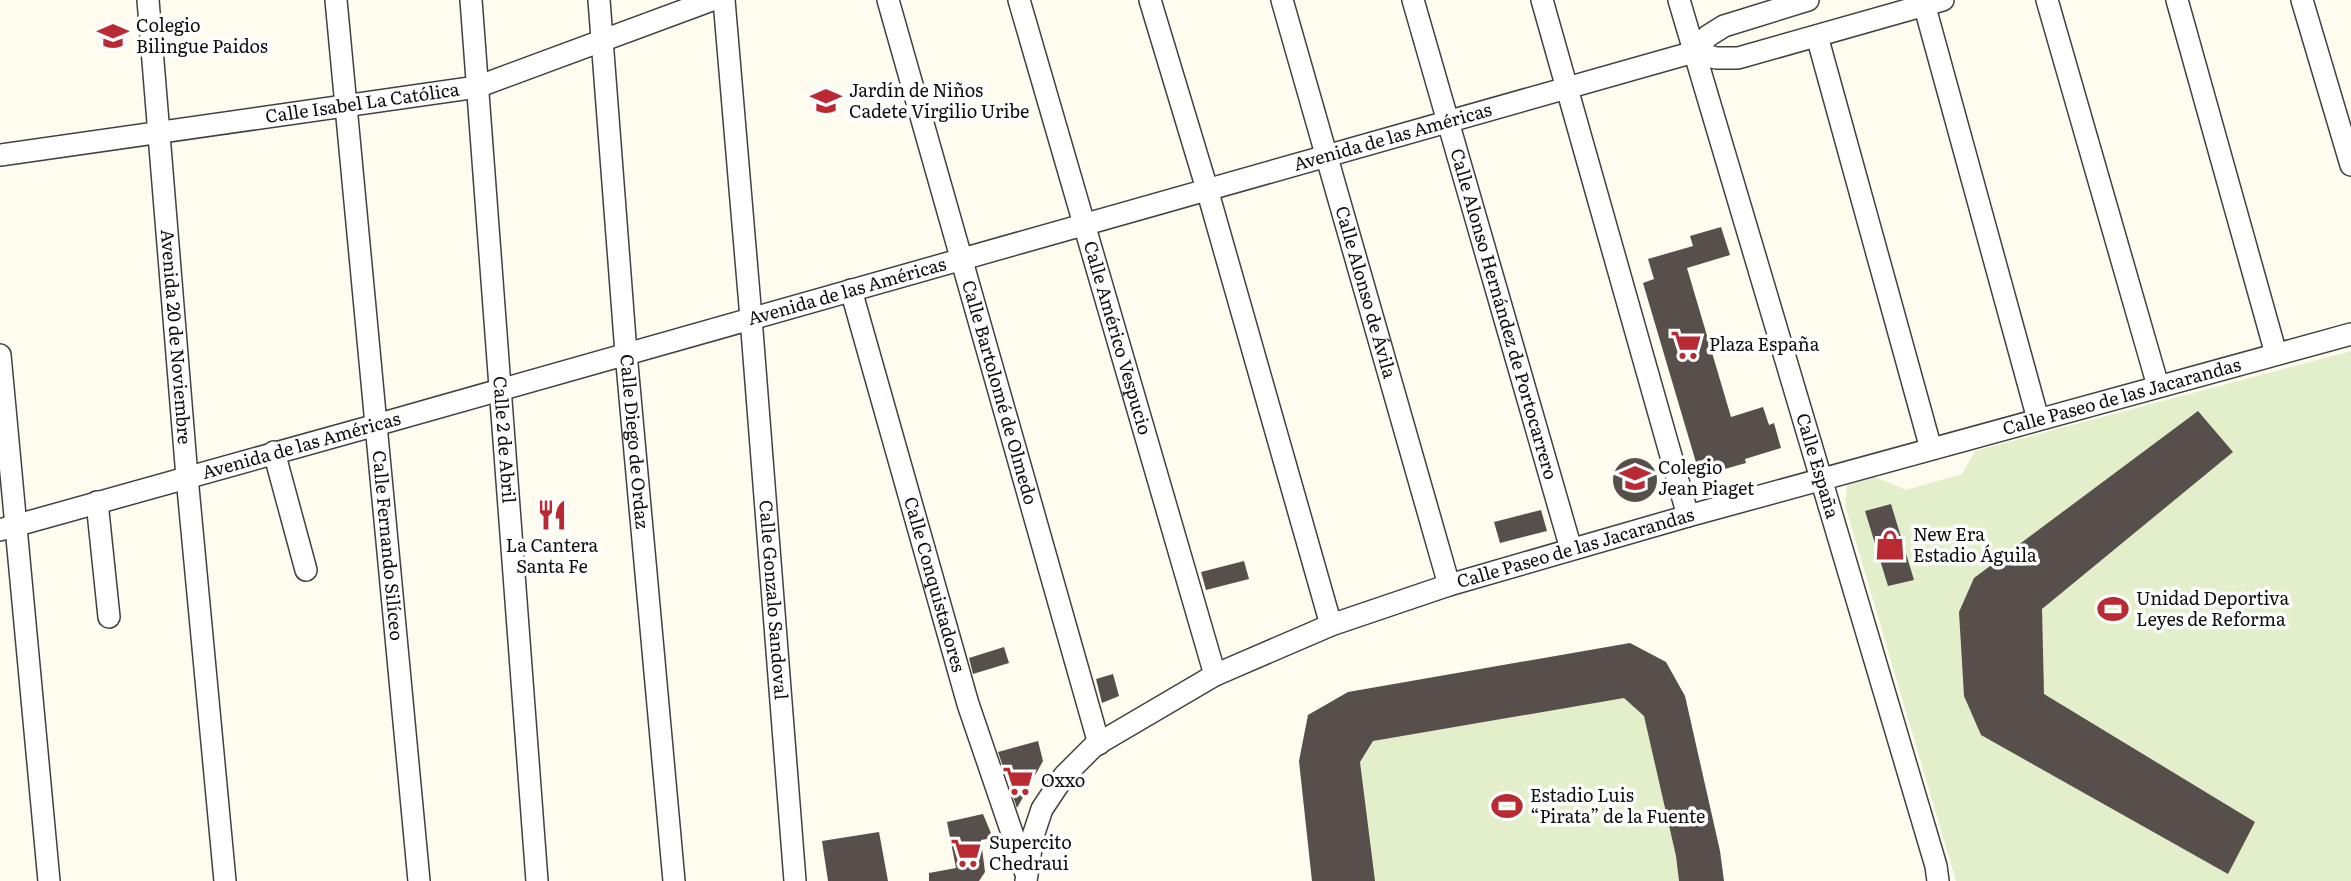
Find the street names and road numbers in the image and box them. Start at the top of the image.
street label: Calle Isabel La Católica [263,75,461,129]
street label: Avenida de las Américas [1290,95,1495,177]
street label: Calle Alonso Hernández de Portocarrero [1444,145,1565,483]
street label: Calle Alonso de Ávila [1329,202,1404,382]
street label: Avenida 20 de Noviembre [155,228,199,445]
street label: Calle Américo Vespucio [1078,237,1160,438]
street label: Avenida de las Américas [744,249,949,331]
street label: Calle Bartolomé de Olmedo [956,277,1045,508]
street label: Calle Paseo de las Jacarandas [1999,350,2244,441]
street label: Calle Diego de Ordaz [614,353,657,530]
street label: Calle 2 de Abril [487,375,524,504]
street label: Avenida de las Américas [199,404,403,485]
street label: Calle España [1790,409,1847,522]
street label: Calle Fernando Silíceo [367,449,411,642]
street label: Calle Conquistadores [898,493,973,675]
street label: Calle Gonzalo Sandoval [753,499,796,701]
street label: Calle Paseo de las Jacarandas [1453,500,1697,594]

